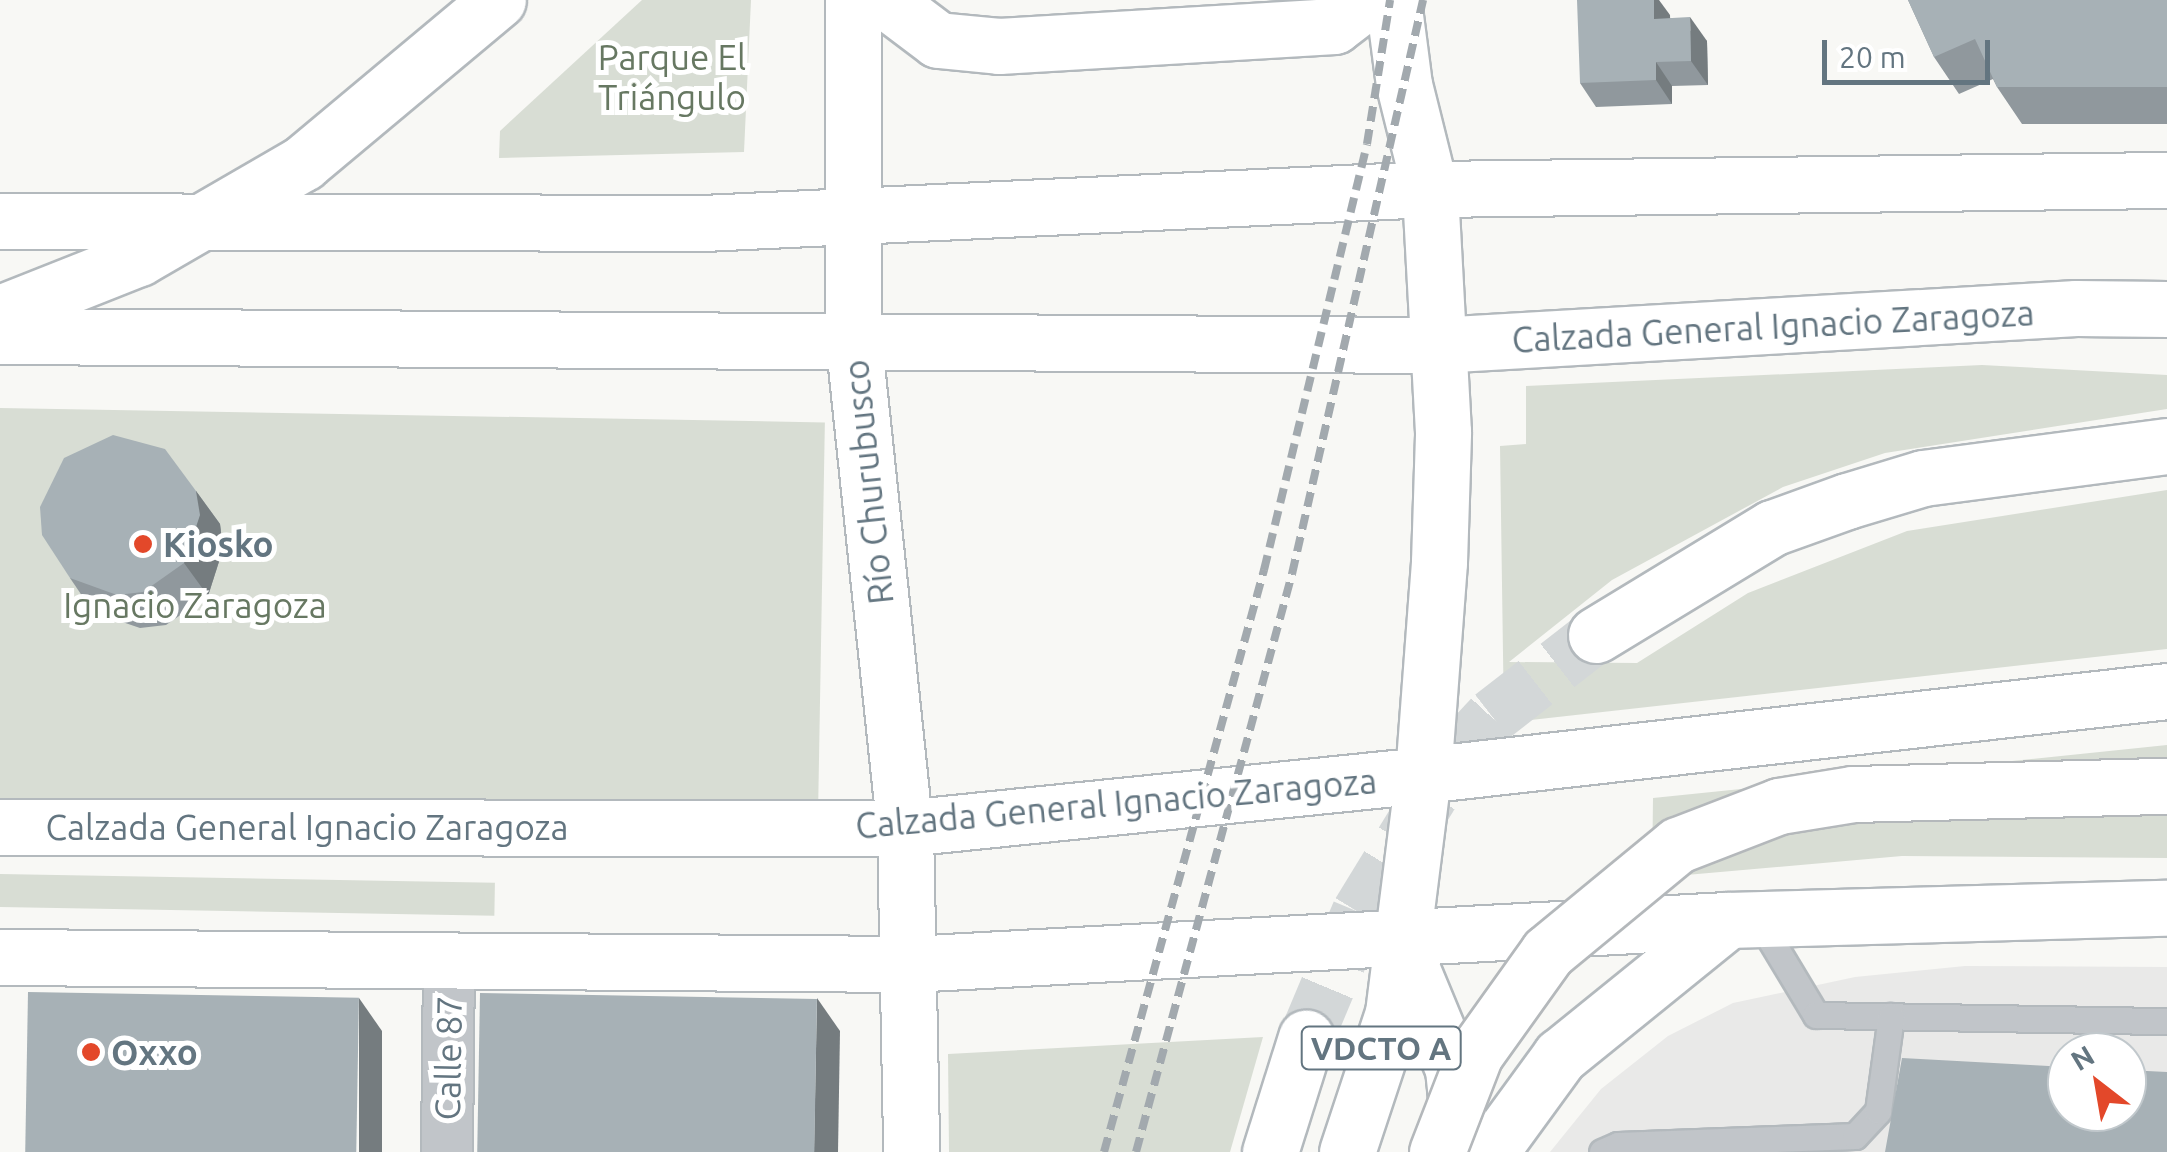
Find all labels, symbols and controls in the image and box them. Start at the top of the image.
scale bar [1827,20,1994,82]
park label: Parque El Triángulo [598,36,746,118]
text: 20 m [1839,40,1906,74]
street label: Calzada General Ignacio Zaragoza [1511,291,2035,361]
street label: Río Churubusco [834,358,902,606]
place label: Kiosko [163,523,274,565]
marker: Kiosko [132,533,154,555]
park label: Ignacio Zaragoza [63,584,327,626]
street label: Calzada General Ignacio Zaragoza [854,759,1378,847]
street label: Calzada General Ignacio Zaragoza [45,806,569,848]
street label: Calle 87 [426,995,470,1121]
road number: VDCTO A [1298,1021,1464,1075]
place label: Oxxo [111,1031,198,1073]
north arrow [2047,1032,2147,1132]
text: N [2065,1039,2099,1076]
marker: Oxxo [80,1041,102,1063]

